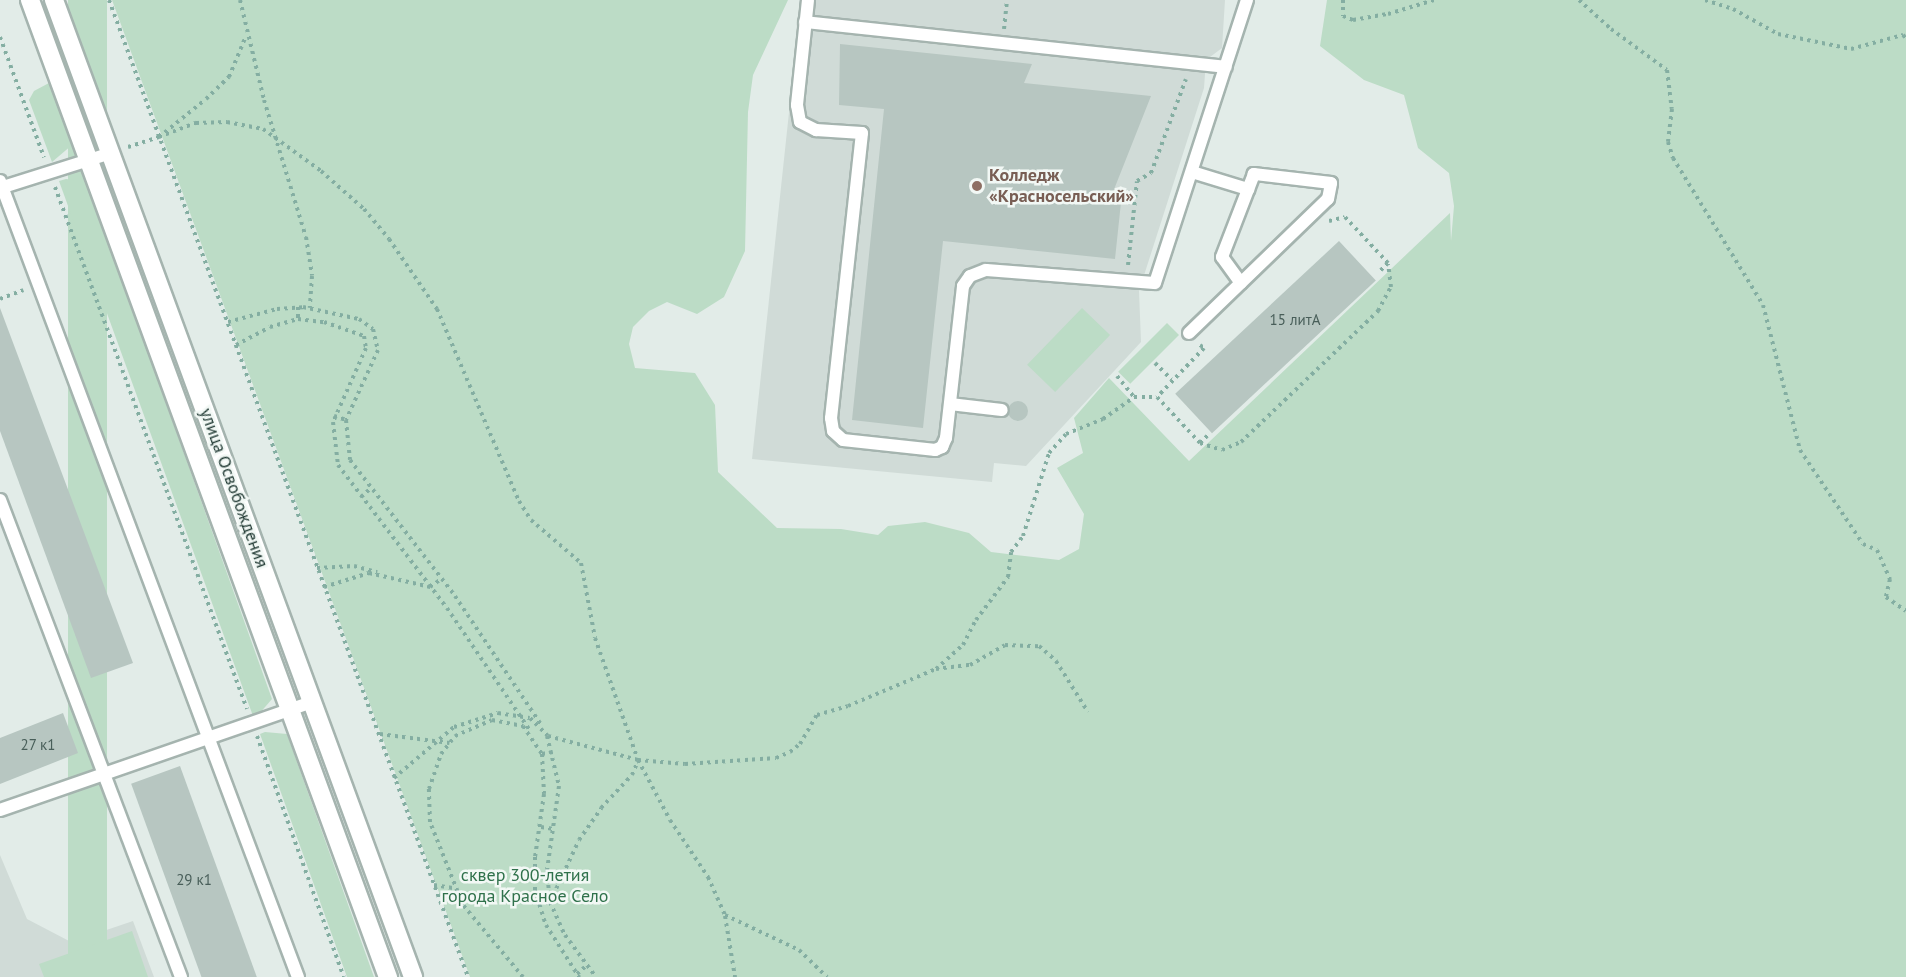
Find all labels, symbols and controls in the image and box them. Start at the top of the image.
place label: Колледж «Красносельский» [989,165,1134,207]
marker: Колледж «Красносельский» [970,179,984,193]
house number: 15 литА [1270,311,1320,329]
street label: улица Освобождения [195,405,273,571]
house number: 27 к1 [20,736,56,754]
park label: сквер 300-летия города Красное Село [442,865,608,908]
house number: 29 к1 [176,871,212,889]

